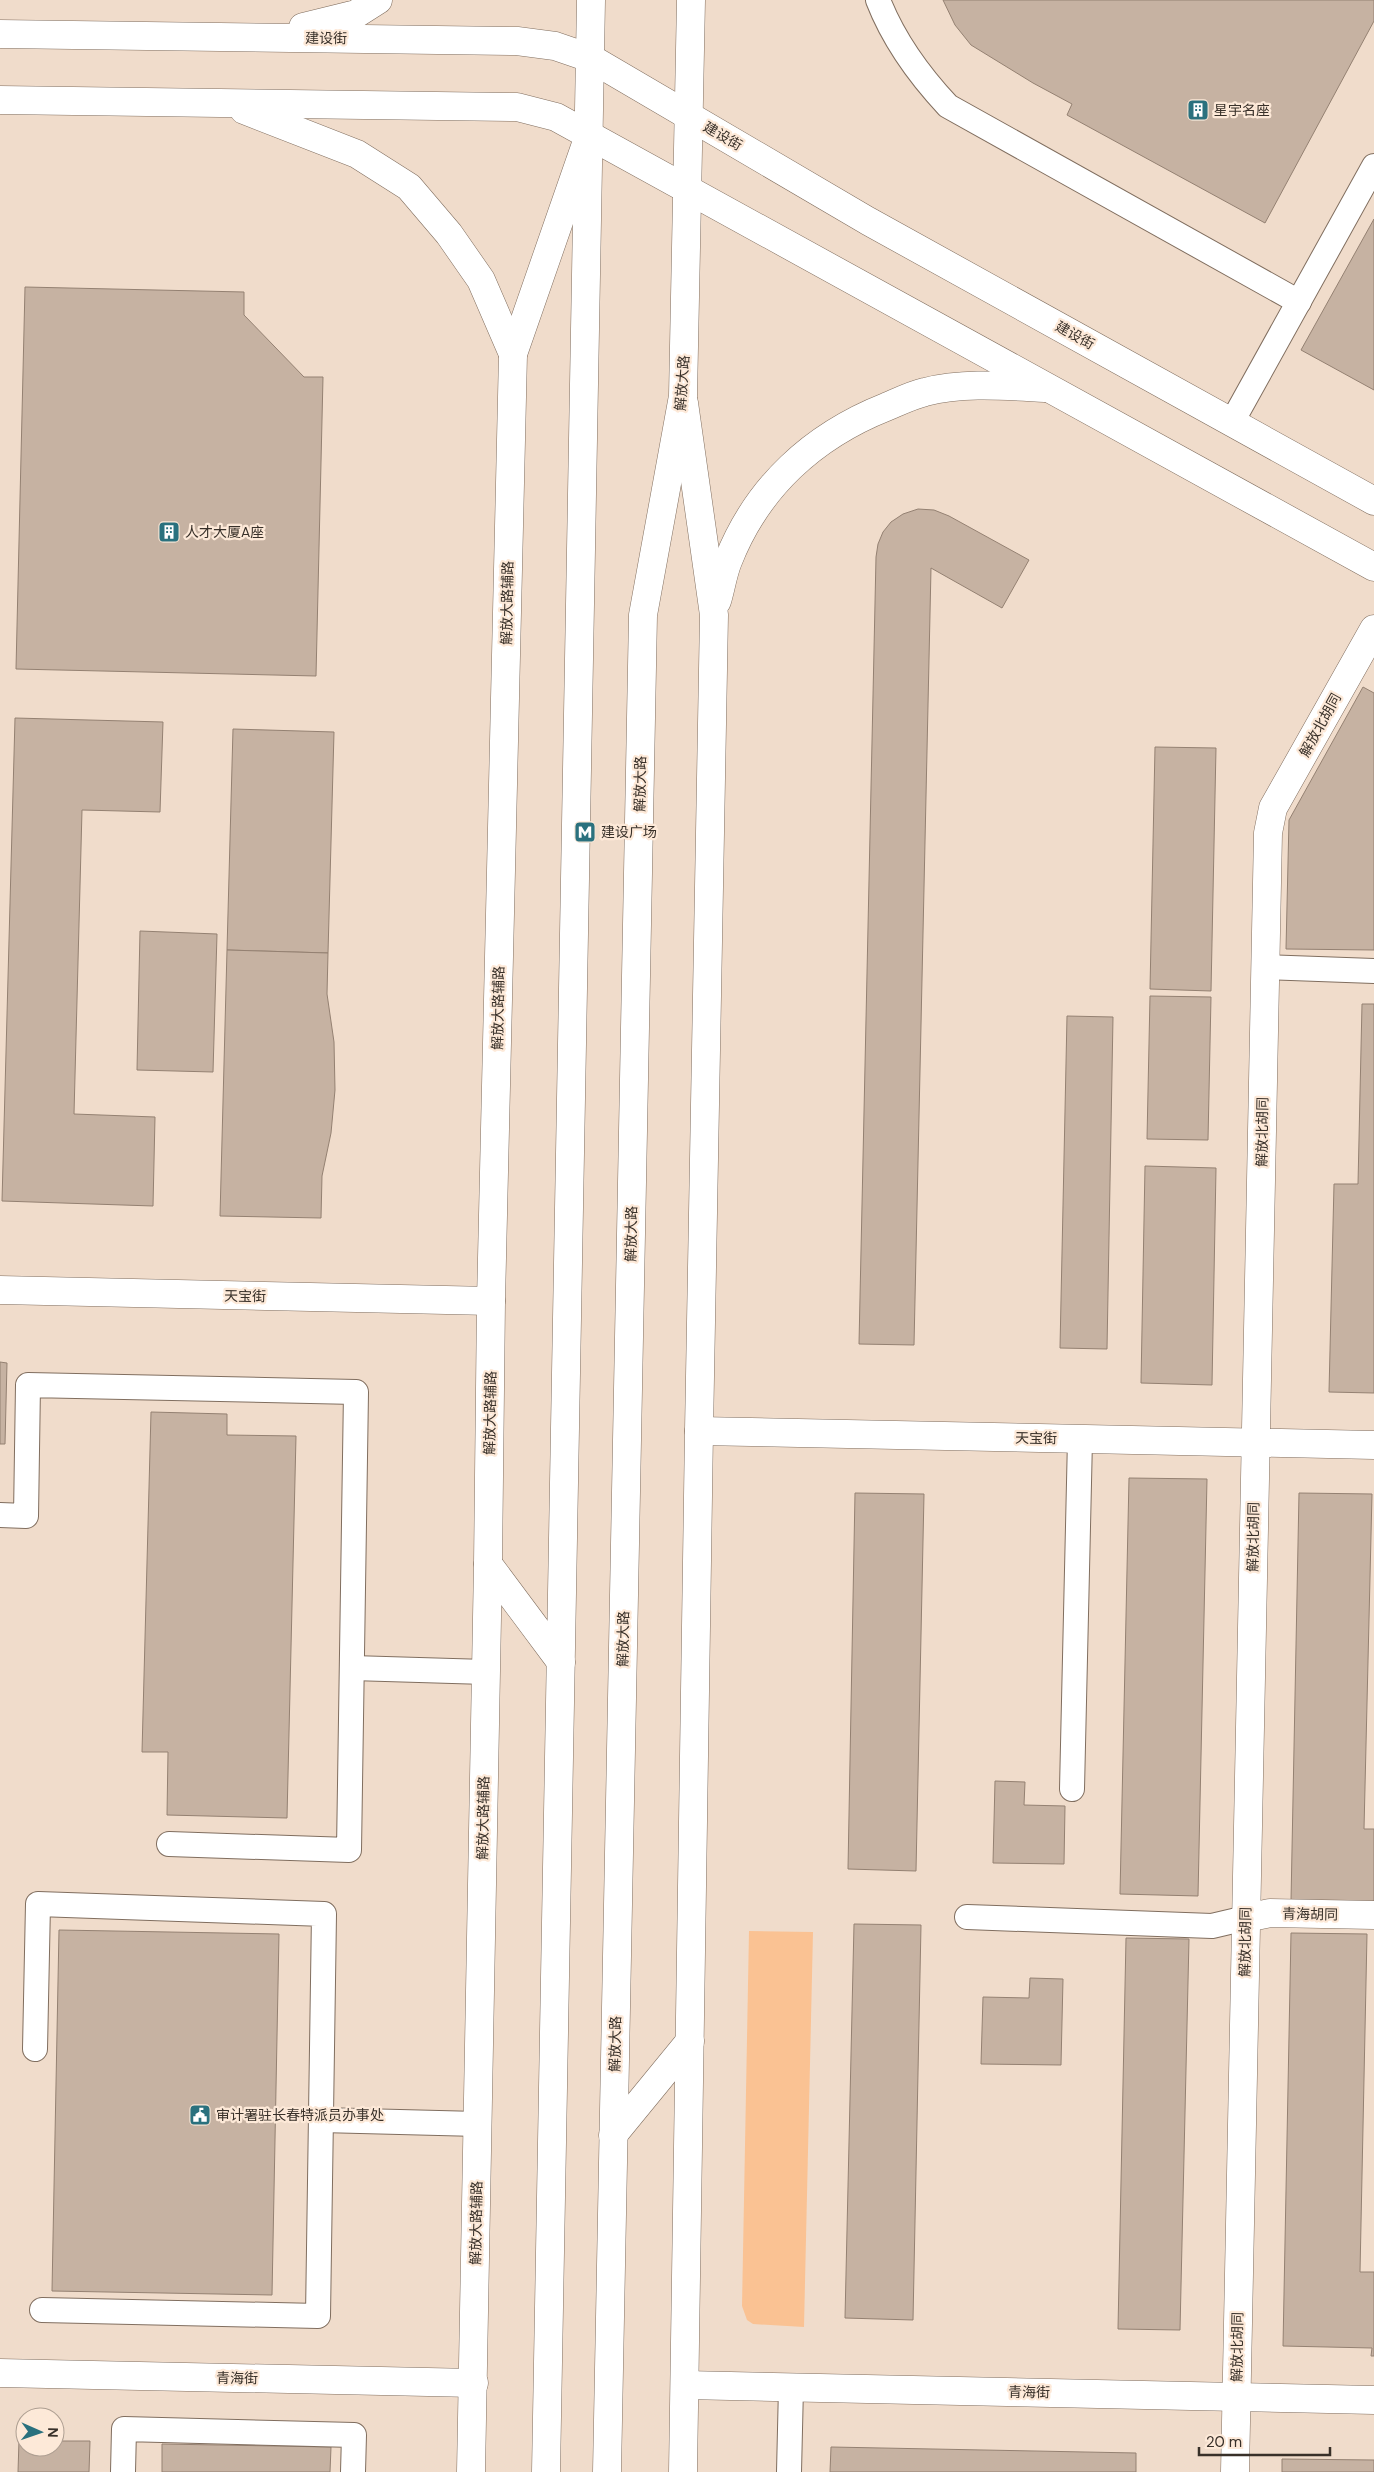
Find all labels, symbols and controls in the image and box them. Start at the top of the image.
street label: 建设街 [305,29,347,47]
building icon: 星宇名座 [1186,98,1210,122]
place label: 星宇名座 [1214,101,1270,119]
street label: 建设街 [700,118,746,154]
street label: 建设街 [1052,317,1098,353]
street label: 解放大路 [671,354,693,412]
building icon: 人才大厦A座 [157,520,181,544]
place label: 人才大厦A座 [185,523,264,541]
street label: 解放大路辅路 [497,561,517,645]
street label: 解放北胡同 [1295,690,1345,760]
street label: 解放大路 [631,756,649,812]
metro station icon: 建设广场 [573,820,597,844]
place label: 建设广场 [601,823,657,841]
street label: 解放大路辅路 [488,966,508,1050]
street label: 解放北胡同 [1252,1097,1272,1167]
street label: 解放大路 [622,1206,640,1262]
street label: 天宝街 [224,1287,266,1305]
street label: 解放大路辅路 [480,1371,500,1455]
street label: 天宝街 [1015,1429,1057,1447]
street label: 解放北胡同 [1243,1502,1263,1572]
street label: 解放大路 [614,1611,632,1667]
street label: 解放大路辅路 [473,1776,493,1860]
street label: 青海胡同 [1282,1905,1338,1923]
street label: 解放北胡同 [1235,1907,1255,1977]
street label: 解放大路 [606,2016,624,2072]
public building icon: 审计署驻长春特派员办事处 [188,2103,212,2127]
place label: 审计署驻长春特派员办事处 [216,2106,384,2124]
street label: 解放大路辅路 [466,2181,486,2265]
street label: 解放北胡同 [1227,2312,1247,2382]
street label: 青海街 [216,2369,258,2387]
street label: 青海街 [1008,2383,1050,2401]
north arrow [15,2407,65,2457]
scale bar [1199,2424,1330,2456]
text: N [44,2427,62,2438]
text: 20 m [1206,2432,1242,2452]

